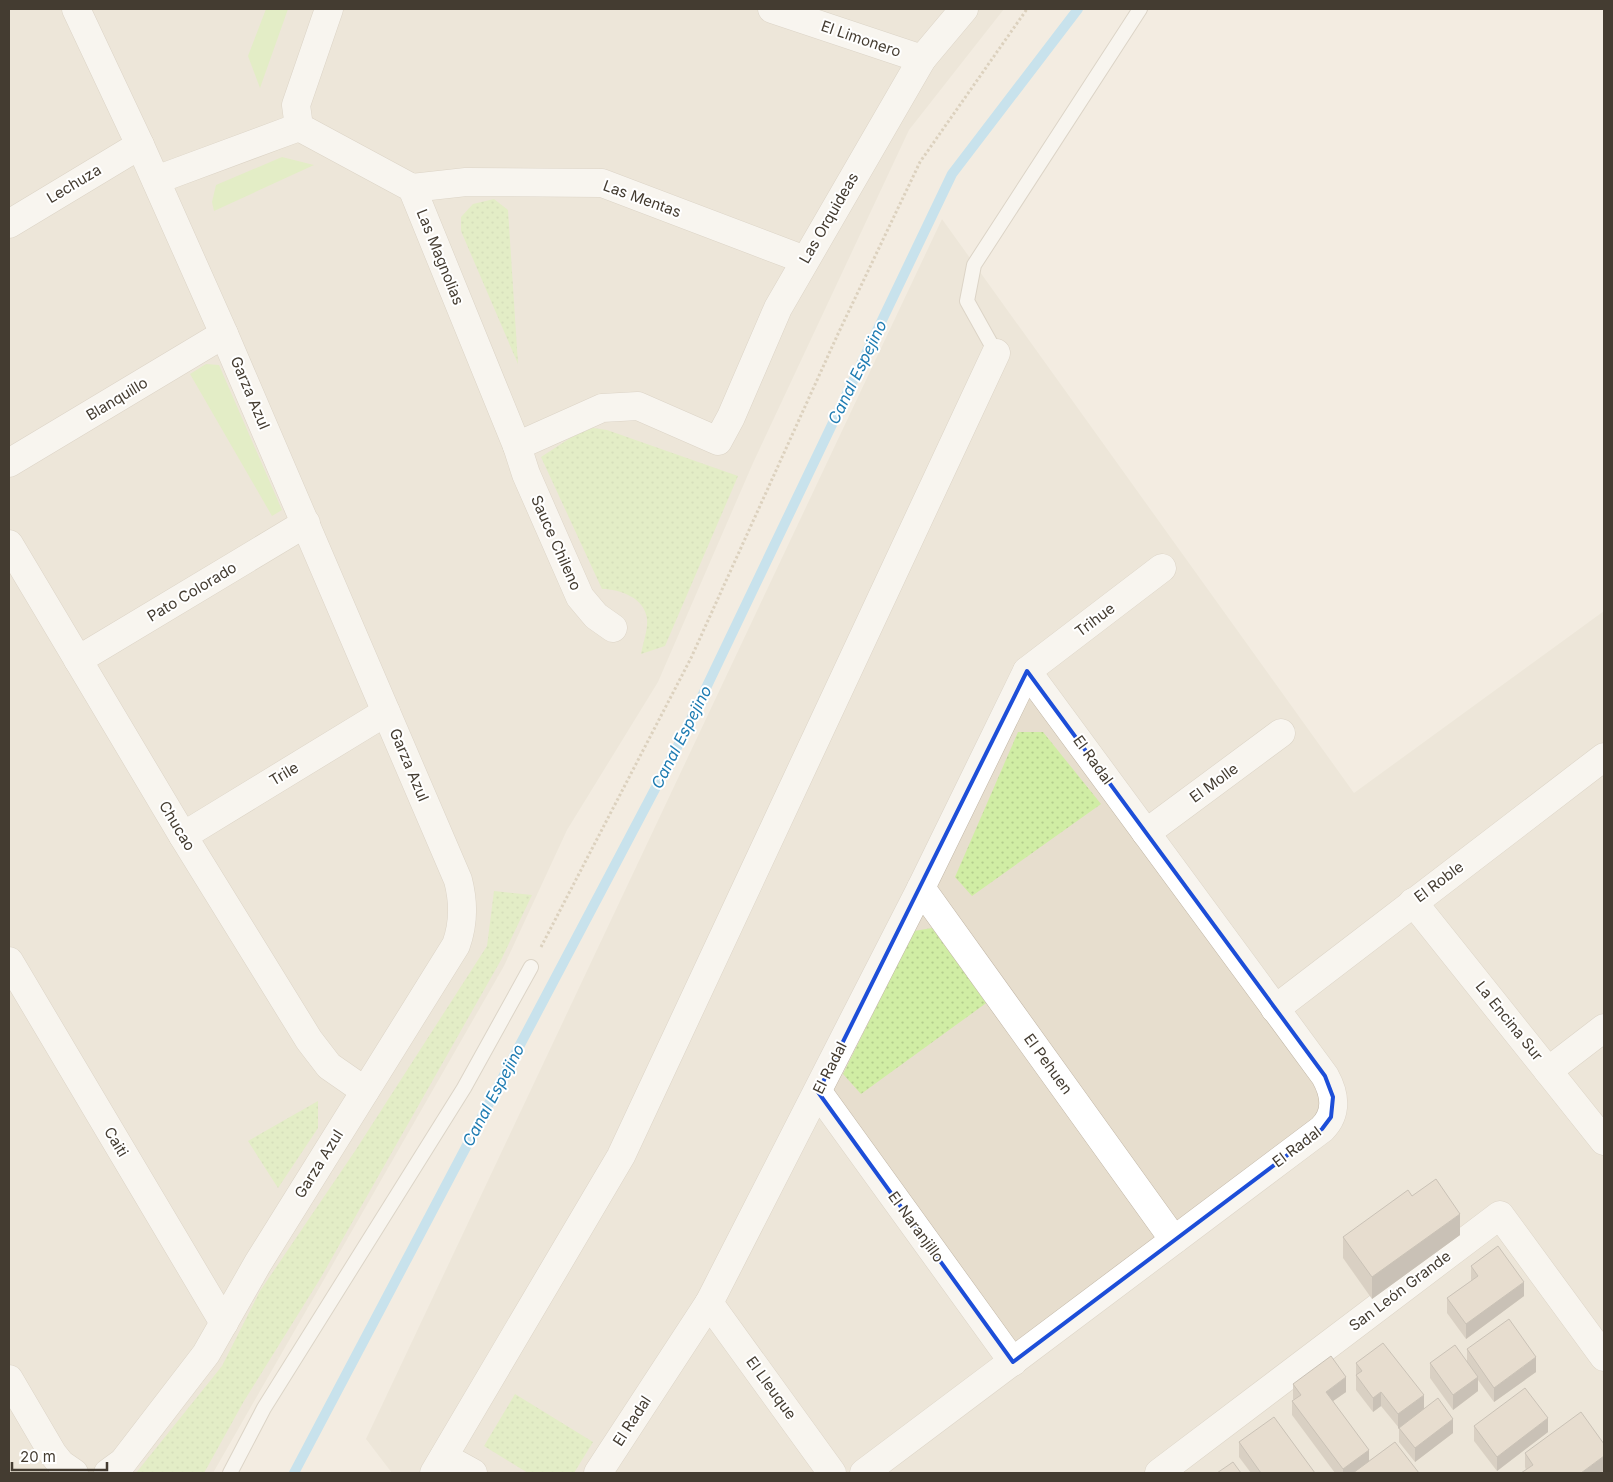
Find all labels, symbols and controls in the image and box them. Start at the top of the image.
street label: El Limonero [819,16,904,61]
street label: Lechuza [43,160,104,207]
street label: Las Orquideas [795,169,862,267]
street label: Las Mentas [601,176,684,221]
street label: Las Magnolias [413,206,468,308]
water label: Canal Espejino [823,317,891,427]
street label: Garza Azul [227,354,274,432]
street label: Blanquillo [82,373,151,424]
street label: Sauce Chileno [527,492,586,593]
street label: Pato Colorado [144,557,240,626]
street label: Trihue [1071,599,1118,641]
water label: Canal Espejino [646,682,716,792]
street label: Garza Azul [386,726,433,804]
street label: El Radal [1069,731,1118,788]
street label: Trile [266,758,302,790]
street label: El Molle [1186,759,1242,807]
street label: Chucao [155,797,200,854]
street label: El Roble [1410,857,1467,906]
street label: La Encina Sur [1472,977,1547,1065]
street label: El Pehuen [1020,1030,1077,1098]
street label: El Radal [808,1038,851,1097]
water label: Canal Espejino [458,1040,528,1150]
street label: El Radal [1269,1122,1325,1171]
street label: Caiti [100,1123,133,1160]
street label: Garza Azul [290,1126,347,1202]
street label: El Naranjillo [884,1188,949,1266]
street label: San León Grande [1345,1246,1454,1335]
street label: El Lleuque [742,1352,801,1423]
street label: El Radal [608,1392,655,1449]
scale bar [12,1440,108,1472]
text: 20 m [20,1447,56,1466]

